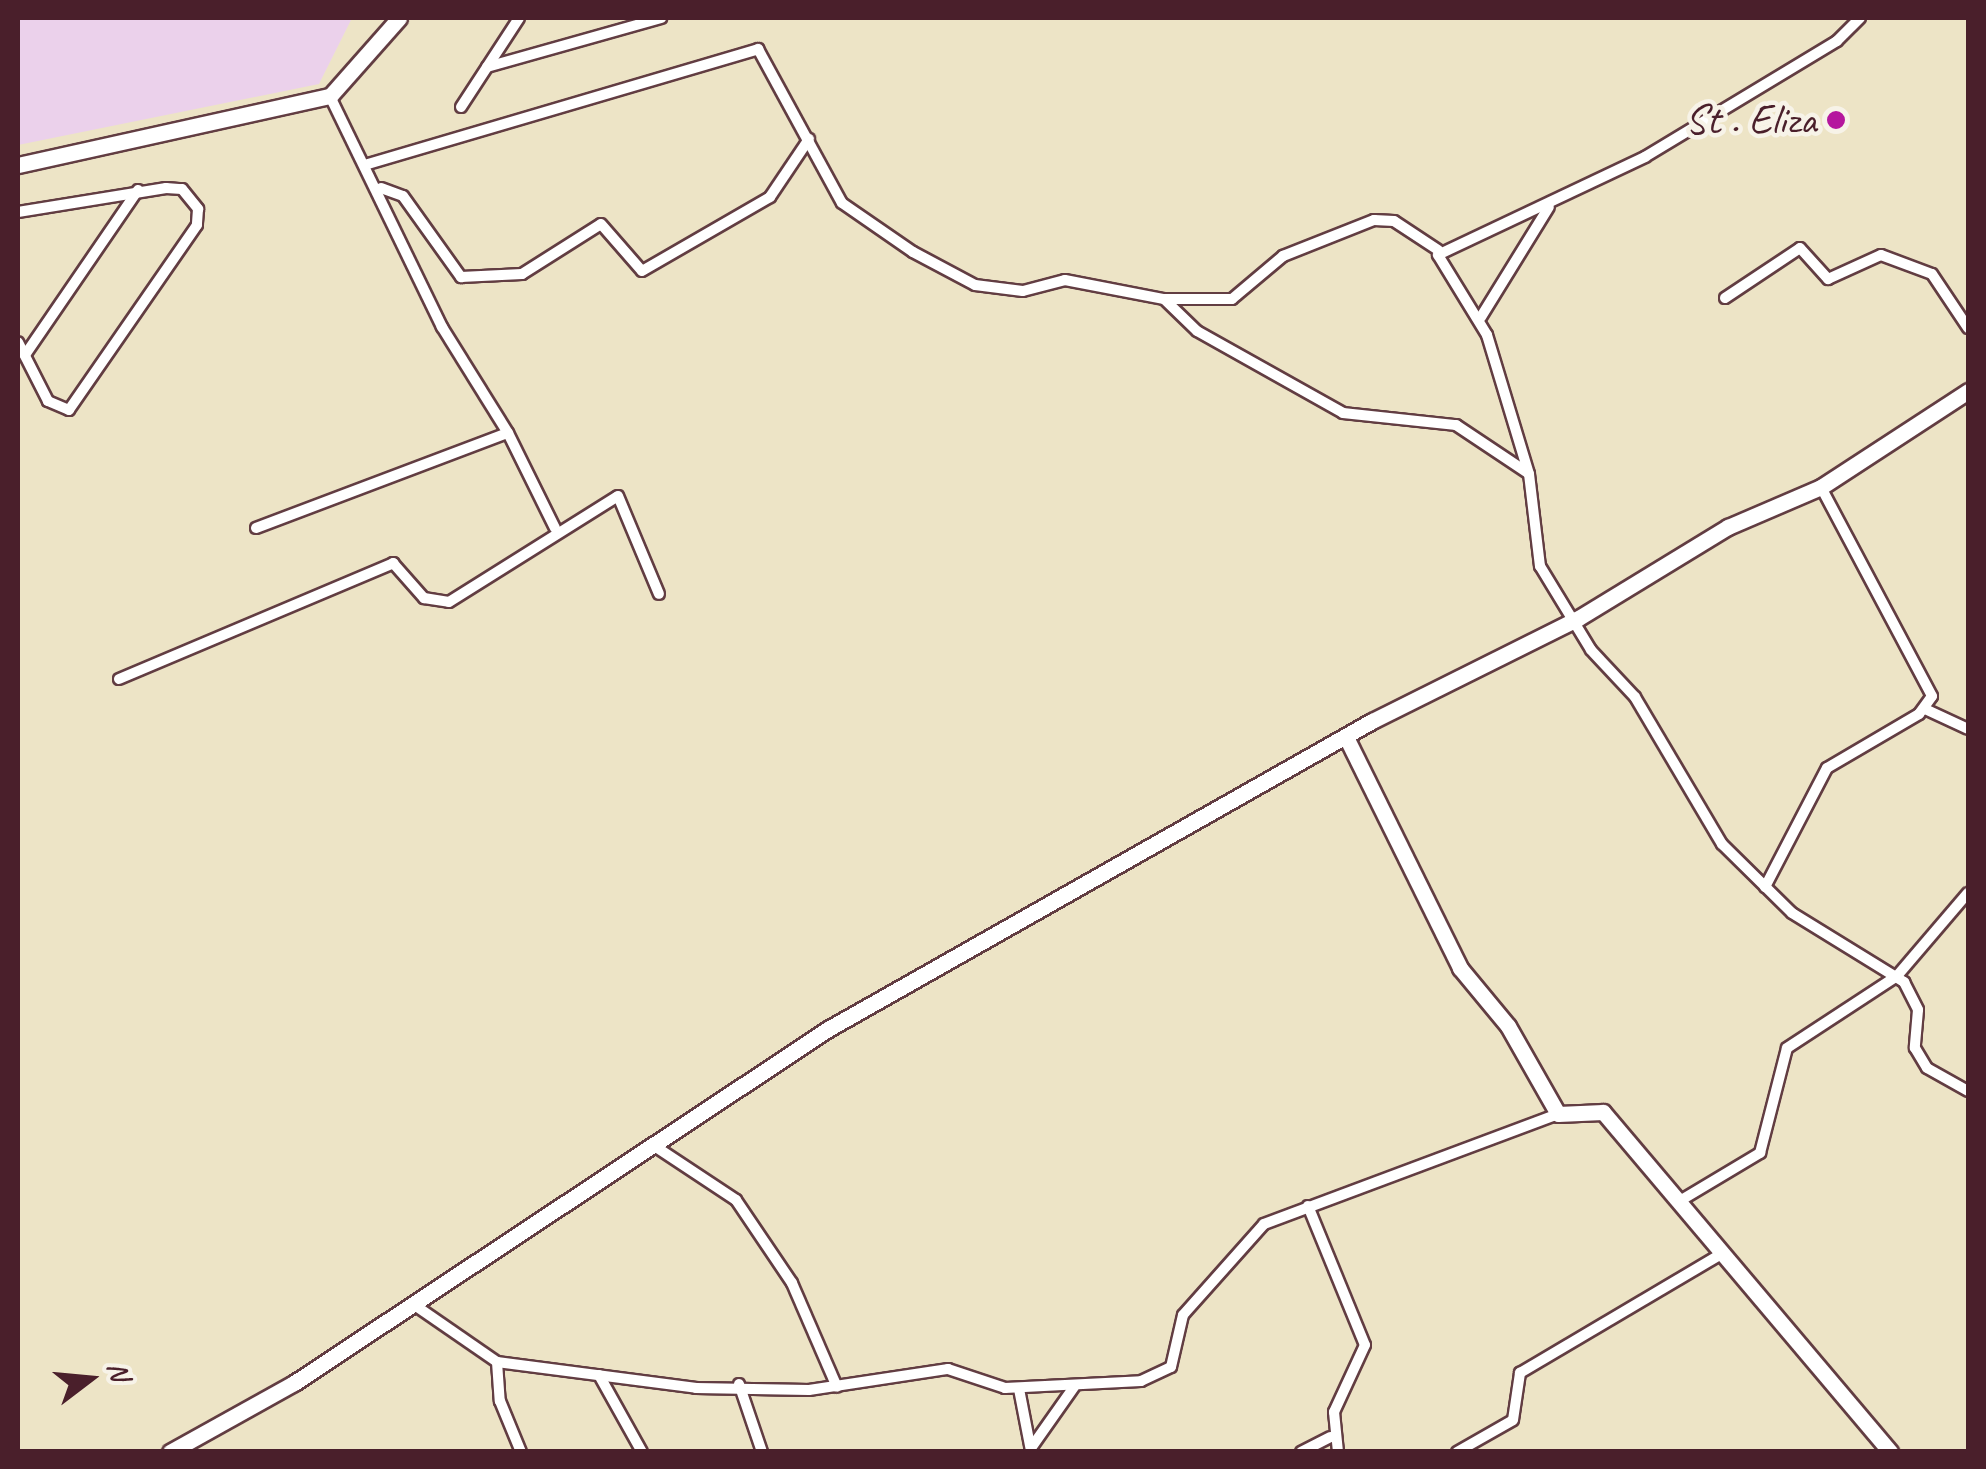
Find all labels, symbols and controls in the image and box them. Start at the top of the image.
place label: St . Eliza [1685,95,1816,145]
marker: St . Eliza [1825,109,1847,131]
north arrow [40,1329,140,1429]
text: N [100,1357,139,1384]

